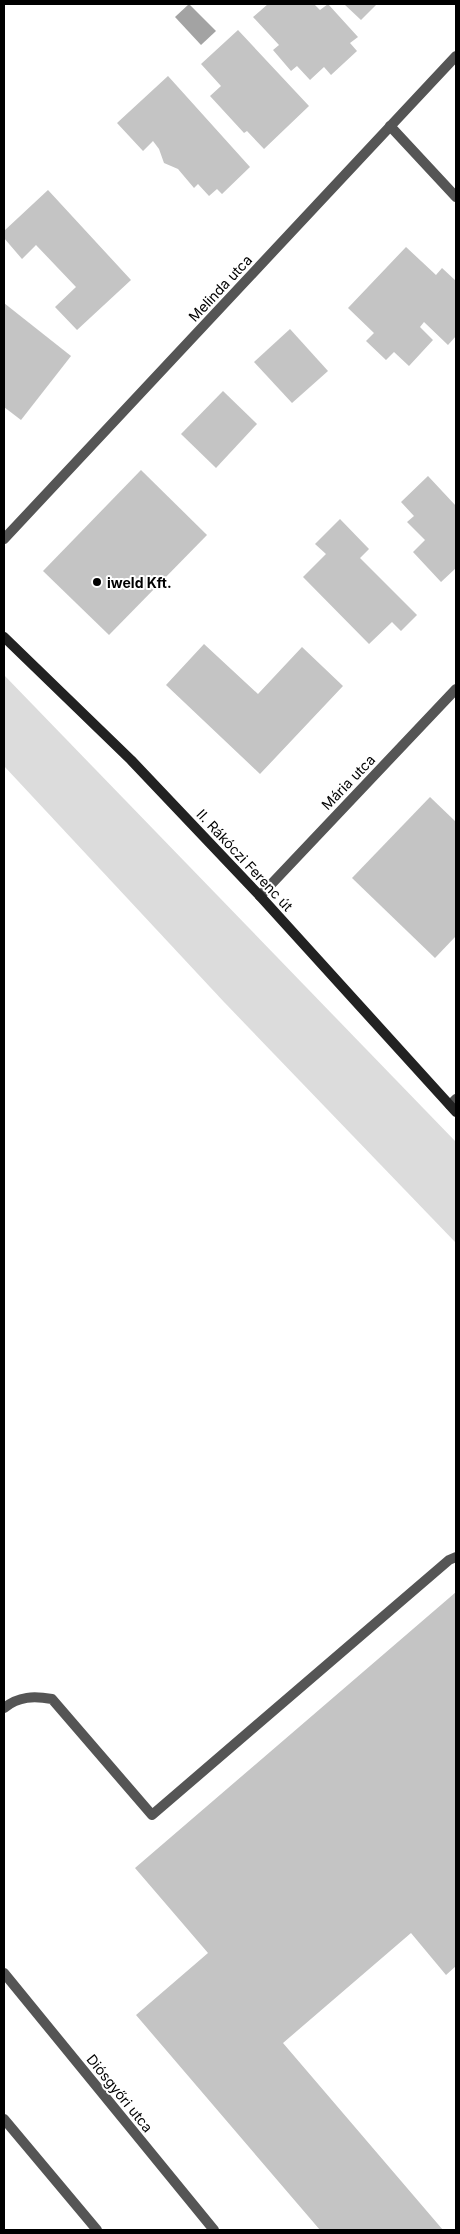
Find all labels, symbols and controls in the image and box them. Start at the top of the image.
street label: Melinda utca [185,251,255,325]
place label: iweld Kft. [107,574,172,591]
marker: iweld Kft. [91,576,103,588]
street label: Mária utca [318,751,378,813]
street label: II. Rákóczi Ferenc út [193,806,297,915]
street label: Diósgyőri utca [83,2051,157,2135]

